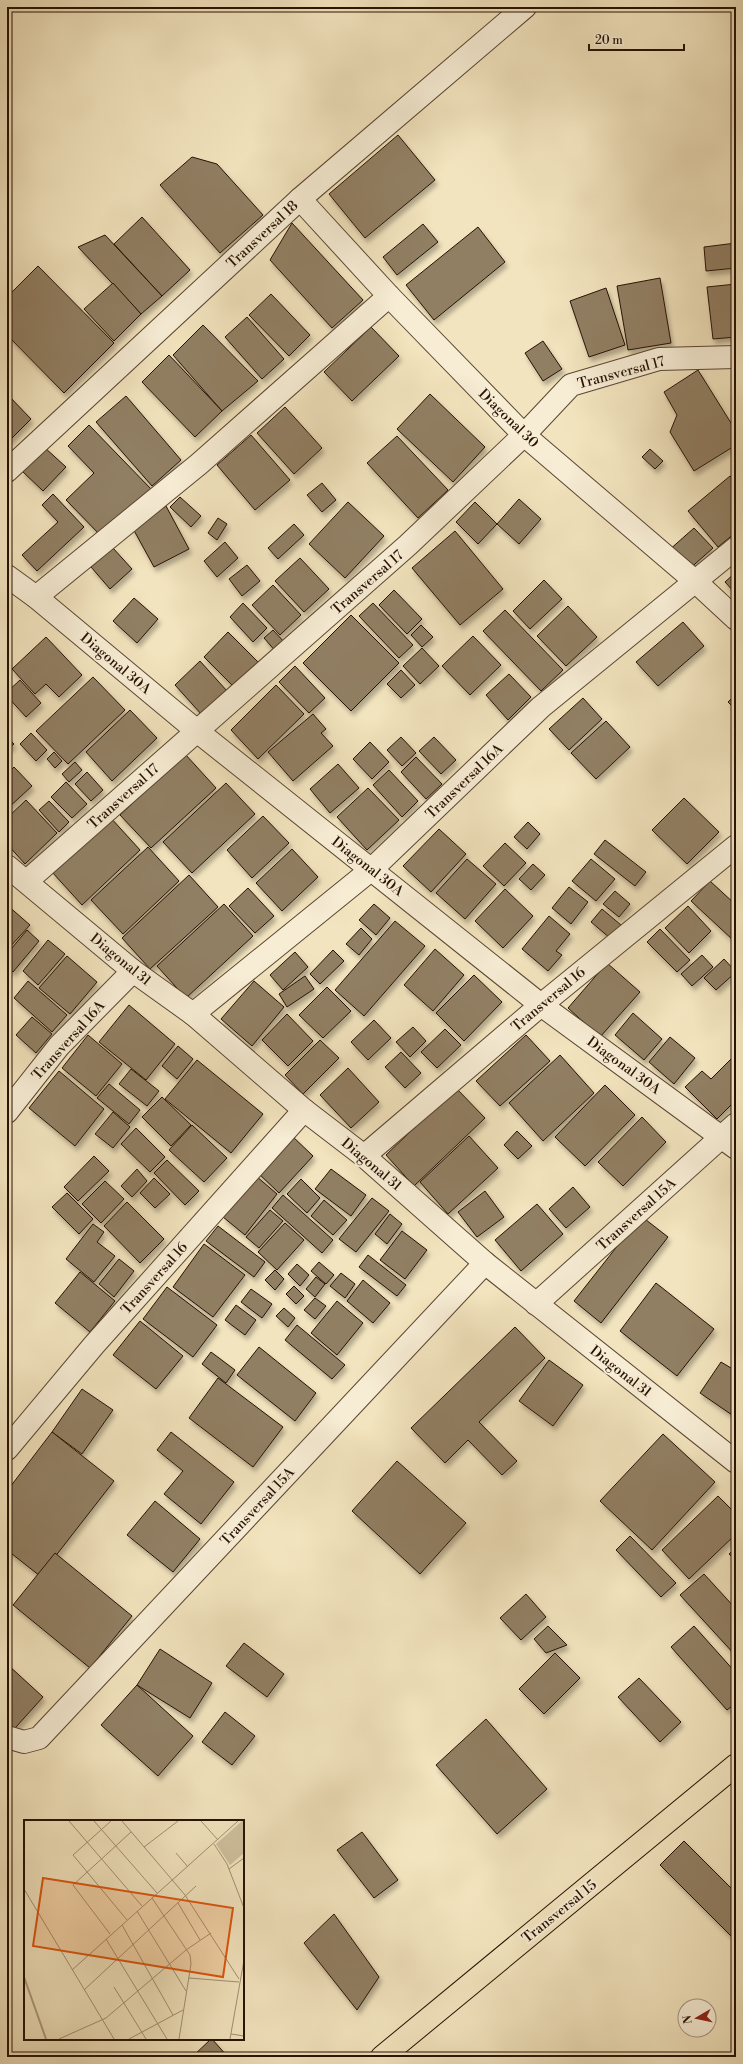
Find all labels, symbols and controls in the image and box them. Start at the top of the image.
scale bar [589,26,684,52]
text: 20 m [595,33,623,48]
street label: Transversal 18 [223,197,302,273]
street label: Transversal 17 [576,353,667,393]
street label: Diagonal 30 [474,385,542,452]
street label: Transversal 17 [328,547,407,619]
street label: Diagonal 30A [76,629,155,699]
street label: Transversal 16A [422,740,507,823]
street label: Transversal 17 [84,760,163,833]
street label: Diagonal 30A [328,833,407,901]
street label: Diagonal 31 [86,930,155,990]
street label: Transversal 16 [508,963,590,1036]
street label: Transversal 16A [28,997,109,1084]
street label: Diagonal 30A [583,1033,664,1099]
street label: Diagonal 31 [337,1134,405,1195]
street label: Transversal 15A [593,1174,680,1255]
street label: Transversal 16 [118,1238,192,1319]
street label: Diagonal 31 [586,1342,655,1402]
street label: Transversal 15A [217,1463,299,1550]
inset map [24,1820,244,2040]
street label: Transversal 15 [519,1876,601,1947]
north arrow [677,1998,717,2038]
text: N [680,2014,696,2025]

